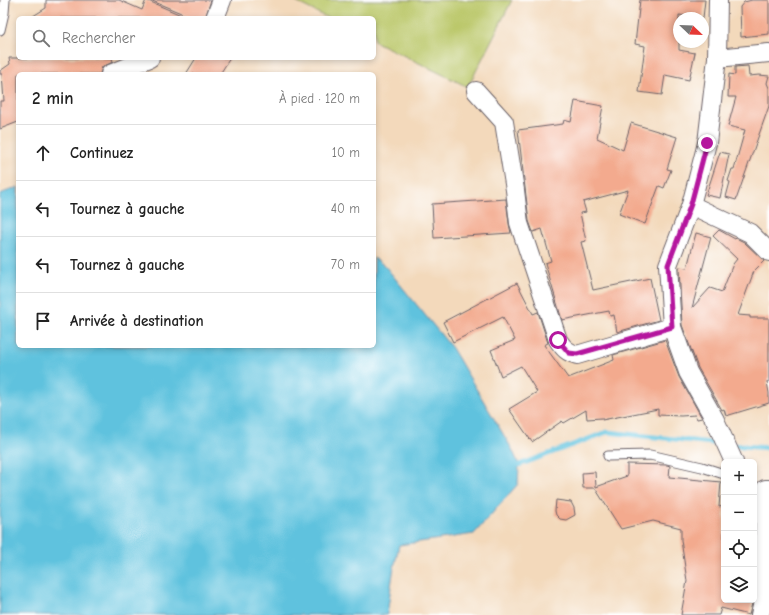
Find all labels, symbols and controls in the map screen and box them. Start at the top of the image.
north arrow [673,12,709,48]
search box [16,16,376,60]
icon: search [30,27,52,49]
text: Rechercher [62,29,135,47]
text: 2 min [32,89,73,108]
text: À pied · 120 m [279,91,360,106]
route end [698,134,716,152]
icon: ahead [32,142,54,164]
text: Continuez [70,144,133,162]
text: 10 m [332,145,360,160]
icon: left [32,198,54,220]
text: Tournez à gauche [70,200,184,218]
text: 40 m [331,201,360,216]
icon: left [32,254,54,276]
text: Tournez à gauche [70,256,184,274]
text: 70 m [331,257,360,272]
icon: arrive [32,310,54,332]
text: Arrivée à destination [70,312,204,330]
route start [549,331,567,349]
map controls [721,459,757,603]
button: + [721,459,757,495]
button: − [721,495,757,531]
button: locate [721,531,757,567]
button: layers [721,567,757,603]

